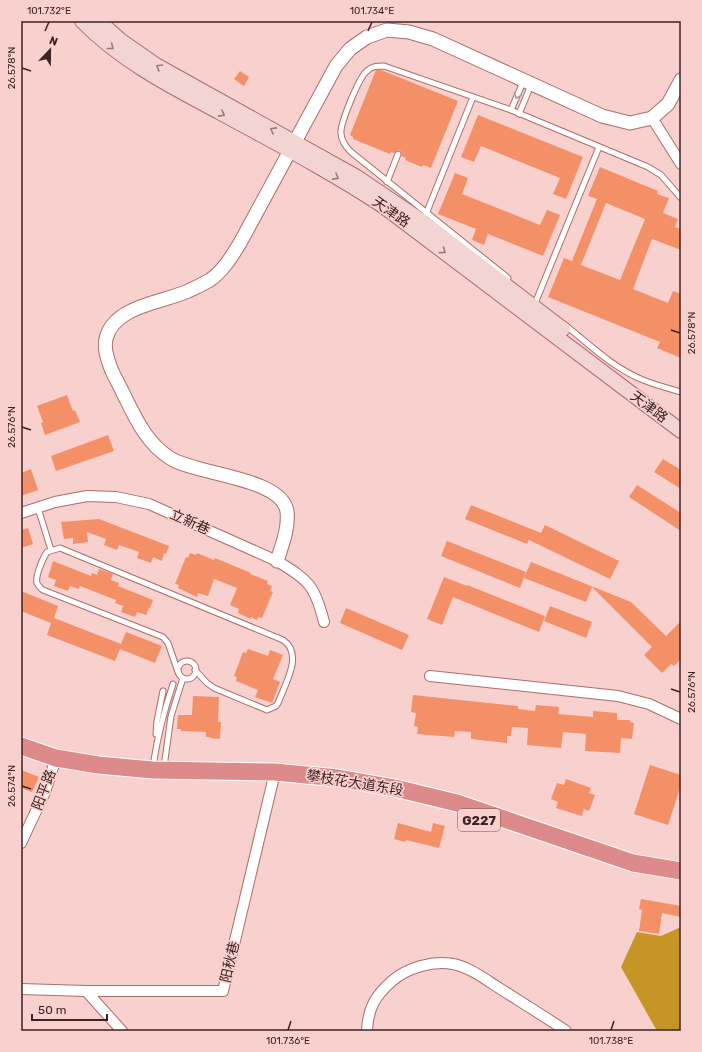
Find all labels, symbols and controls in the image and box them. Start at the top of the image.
text: 101.732°E [27,5,71,17]
text: 101.734°E [350,5,394,17]
north arrow [30,30,70,70]
text: N [47,34,60,49]
one-way arrow [106,43,114,50]
text: 26.578°N [6,47,18,89]
one-way arrow [156,64,163,71]
one-way arrow [514,92,522,99]
one-way arrow [218,109,226,117]
one-way arrow [270,127,277,134]
one-way arrow [332,172,339,179]
street label: 天津路 [369,193,413,231]
one-way arrow [439,246,446,253]
text: 26.578°N [686,312,698,354]
street label: 天津路 [627,388,671,426]
text: 26.576°N [6,406,18,448]
street label: 立新巷 [167,506,213,538]
text: 26.576°N [686,671,698,713]
text: 26.574°N [6,765,18,807]
street label: 阳平路 [29,767,59,813]
street label: 攀枝花大道东段 [305,767,405,799]
road number: G227 [458,809,500,831]
street label: 阳秋巷 [217,940,243,984]
scale bar [32,996,107,1022]
text: 50 m [38,1003,66,1017]
text: 101.736°E [266,1035,310,1047]
text: 101.738°E [589,1035,633,1047]

